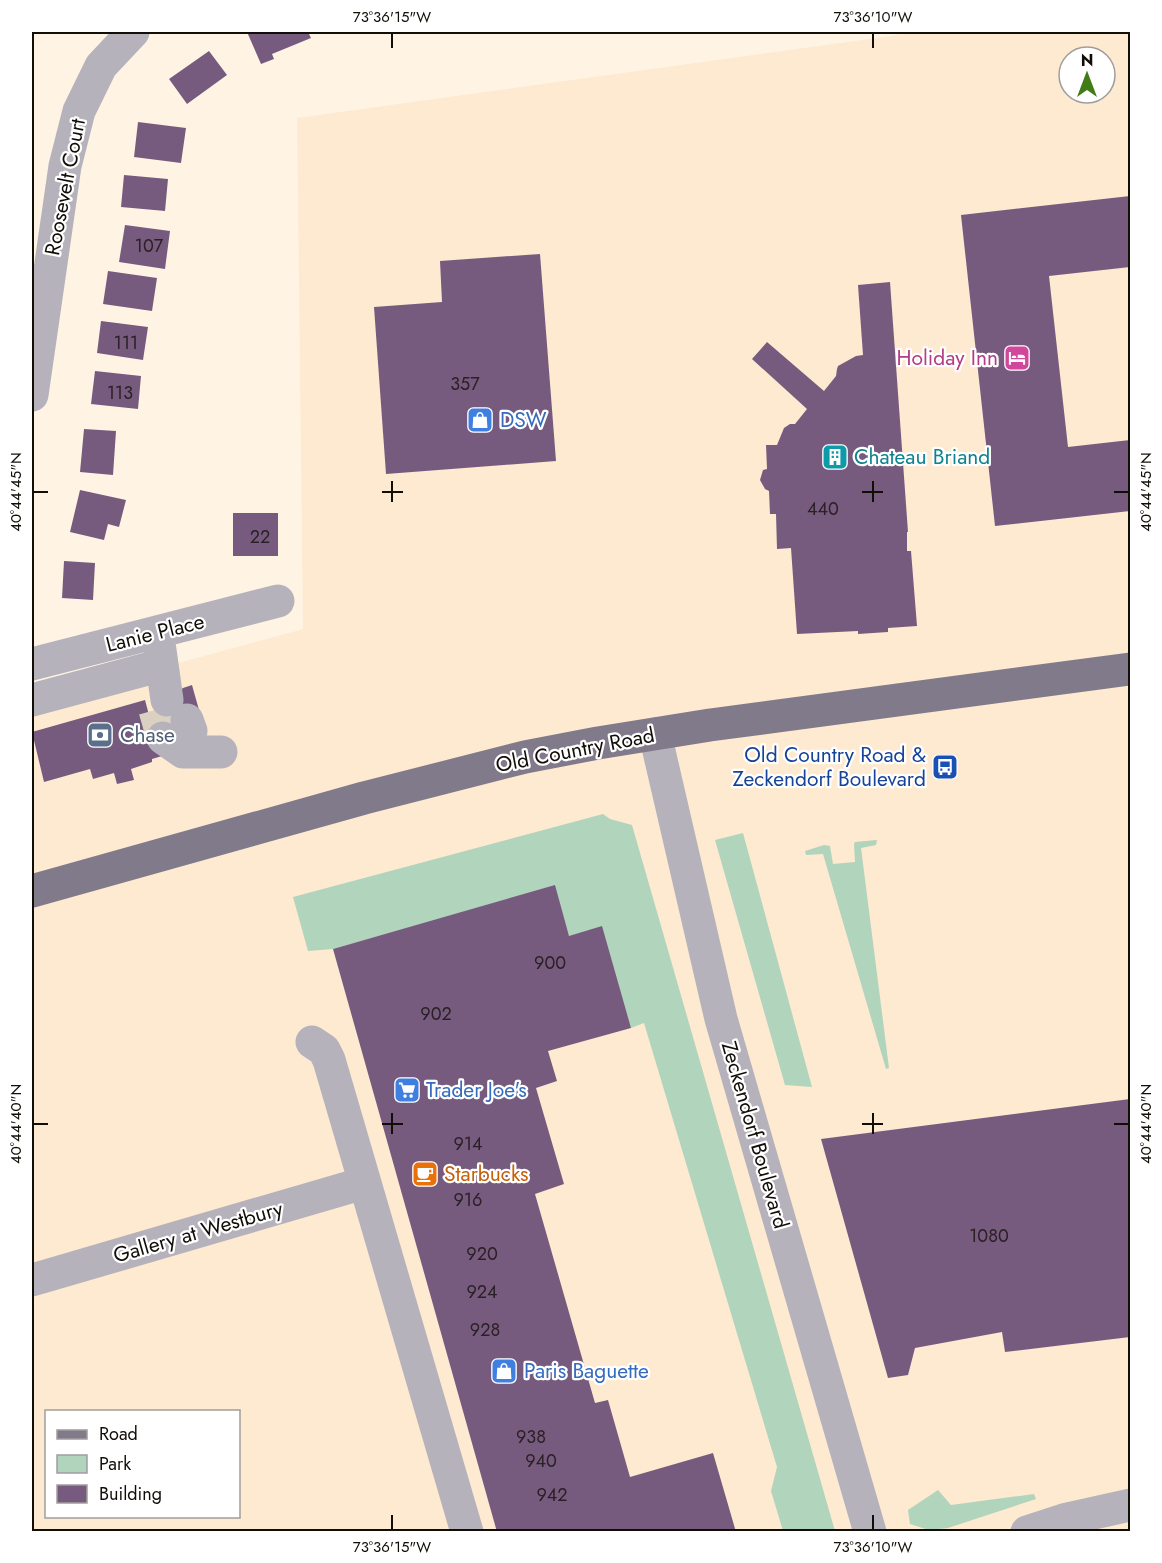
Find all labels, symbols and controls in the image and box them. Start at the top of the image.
text: 73°36'15"W [353,6,431,28]
text: 73°36'10"W [834,6,913,28]
north arrow [1057,45,1117,105]
text: N [1081,49,1093,72]
street label: Roosevelt Court [37,116,93,258]
house number: 107 [135,233,164,259]
house number: 111 [114,330,138,356]
place label: Holiday Inn [897,343,998,373]
hotel icon: Holiday Inn [1002,343,1032,373]
house number: 357 [450,371,480,397]
house number: 113 [107,380,133,406]
shop icon: DSW [465,405,495,435]
place label: DSW [500,405,547,435]
building icon: Chateau Briand [820,442,850,472]
place label: Chateau Briand [854,442,990,472]
text: 40°44'45"N [5,452,27,532]
text: 40°44'45"N [1135,452,1157,532]
house number: 440 [807,496,839,522]
house number: 22 [250,524,270,550]
street label: Lanie Place [103,606,208,660]
bank icon: Chase [85,720,115,750]
place label: Chase [120,720,175,750]
street label: Old Country Road [493,720,657,780]
place label: Old Country Road & Zeckendorf Boulevard [733,740,926,794]
bus stop icon: Old Country Road & Zeckendorf Boulevard [930,752,960,782]
house number: 900 [534,950,566,976]
house number: 902 [420,1001,452,1027]
street label: Zeckendorf Boulevard [714,1038,796,1232]
supermarket icon: Trader Joe's [392,1075,422,1105]
place label: Trader Joe's [426,1075,527,1105]
text: 40°44'40"N [5,1084,27,1164]
text: 40°44'40"N [1135,1084,1157,1164]
house number: 914 [454,1131,482,1157]
cafe icon: Starbucks [410,1159,440,1189]
place label: Starbucks [444,1159,529,1189]
house number: 916 [454,1187,482,1213]
street label: Gallery at Westbury [110,1193,287,1271]
house number: 1080 [969,1223,1009,1249]
house number: 920 [466,1241,498,1267]
house number: 924 [466,1279,498,1305]
house number: 928 [470,1317,500,1343]
shop icon: Paris Baguette [489,1356,519,1386]
place label: Paris Baguette [524,1356,649,1386]
legend [45,1410,240,1518]
text: Road [99,1421,138,1447]
house number: 938 [516,1424,546,1450]
house number: 940 [525,1448,557,1474]
text: Park [99,1451,131,1477]
text: Building [99,1481,162,1507]
house number: 942 [536,1482,568,1508]
text: 73°36'15"W [353,1536,431,1558]
text: 73°36'10"W [834,1536,913,1558]

